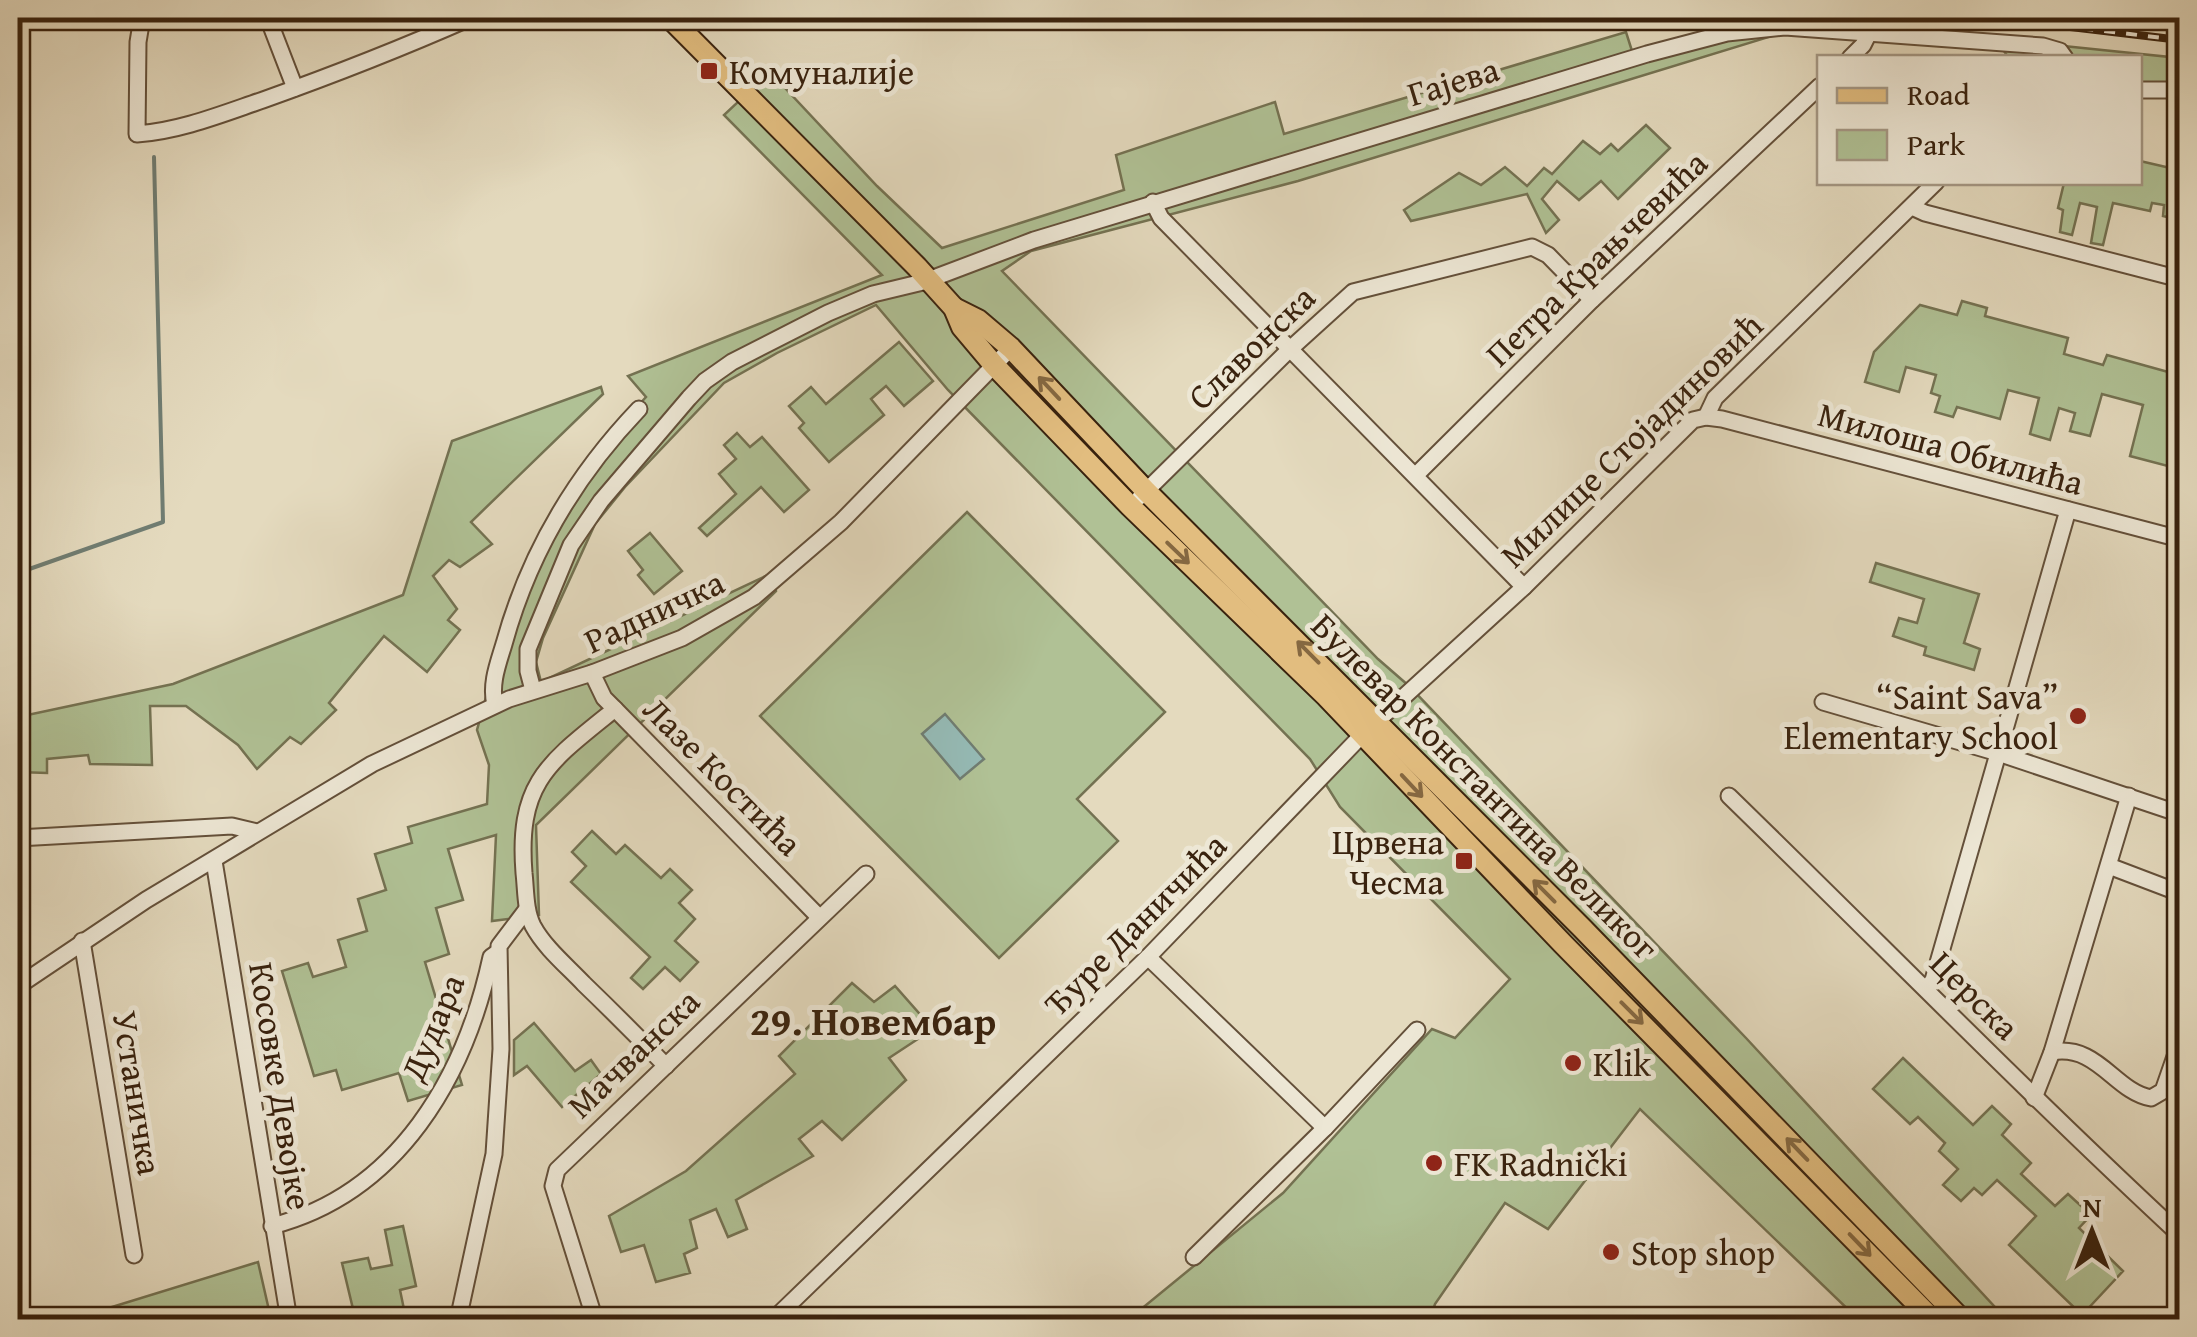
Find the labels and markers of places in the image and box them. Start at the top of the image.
place label: Комуналије [729,46,914,97]
marker: Комуналије [698,60,720,82]
place label: “Saint Sava” Elementary School [1784,671,2058,762]
marker: “Saint Sava” Elementary School [2067,705,2089,727]
place label: Црвена Чесма [1332,816,1444,907]
marker: Црвена Чесма [1453,850,1475,872]
place label: Klik [1593,1038,1651,1089]
marker: Klik [1562,1052,1584,1074]
place label: FK Radnički [1454,1138,1627,1189]
marker: FK Radnički [1423,1152,1445,1174]
place label: Stop shop [1631,1227,1775,1278]
marker: Stop shop [1600,1241,1622,1263]

